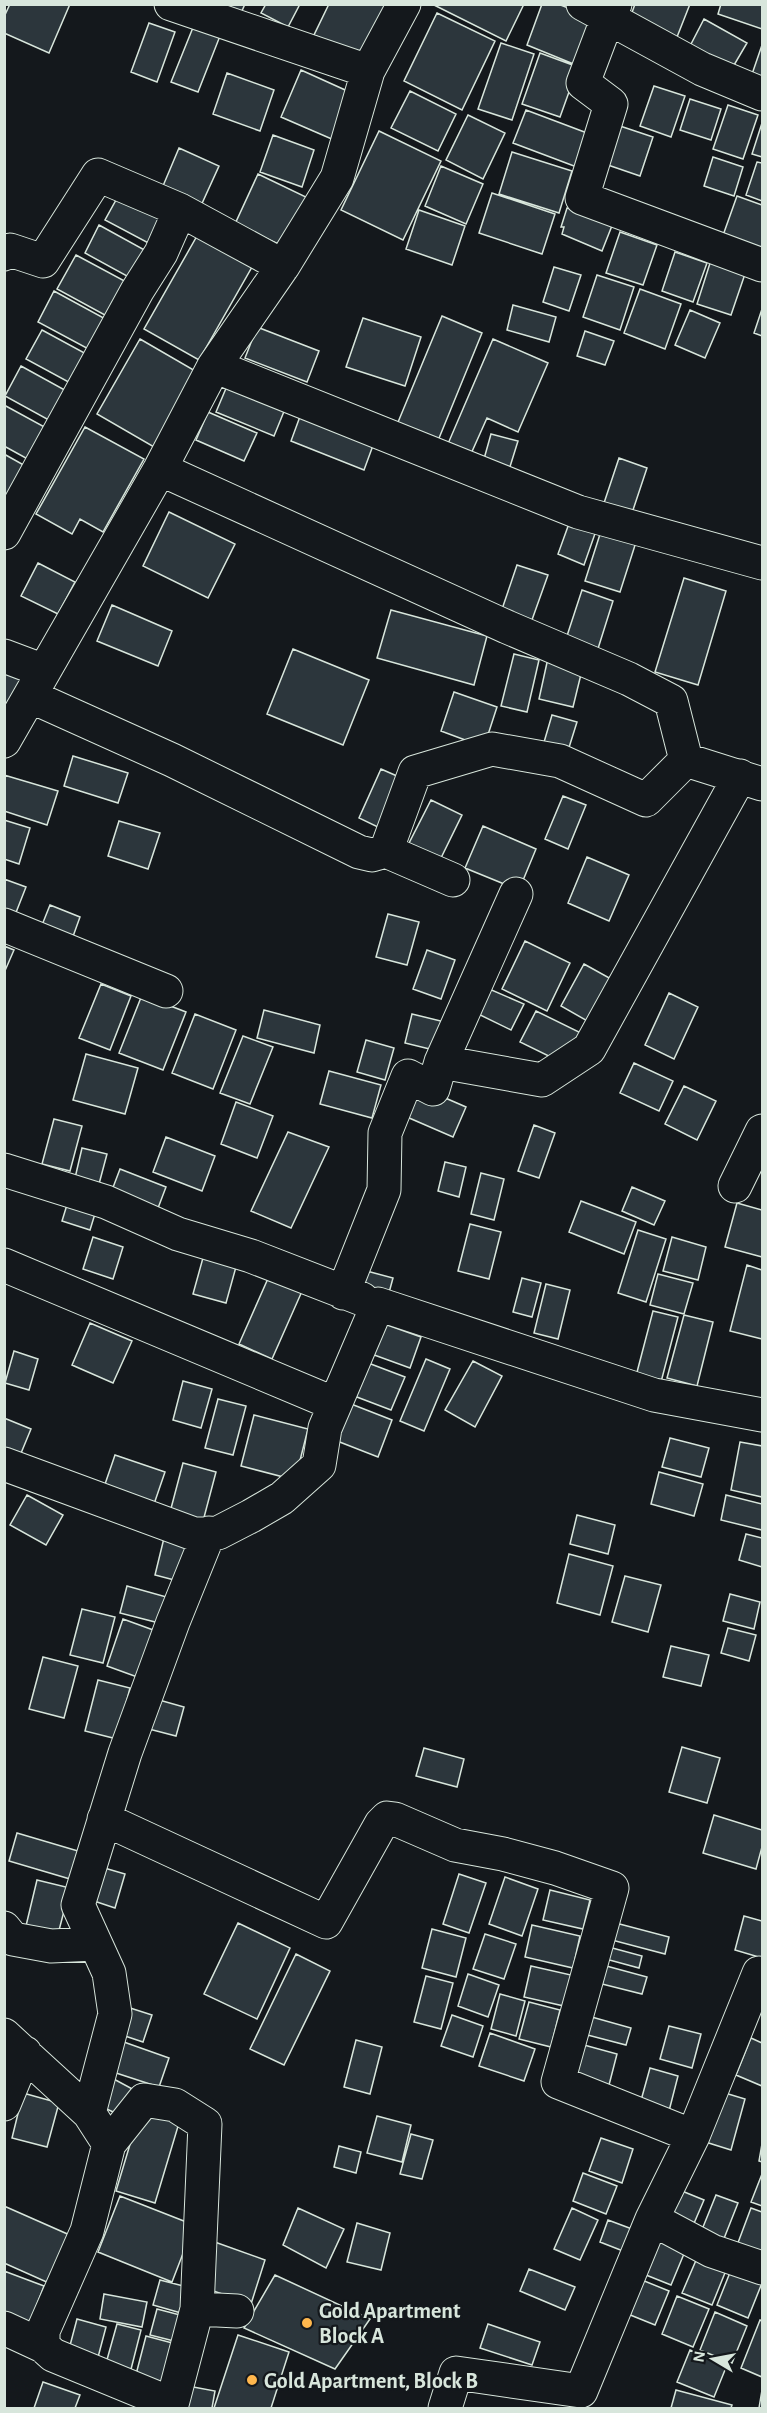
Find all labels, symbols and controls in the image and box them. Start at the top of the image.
place label: Gold Apartment Block A [319,2300,461,2347]
marker: Gold Apartment Block A [300,2316,314,2330]
north arrow [683,2329,743,2389]
text: N [690,2350,708,2363]
place label: Gold Apartment, Block B [264,2370,478,2392]
marker: Gold Apartment, Block B [245,2373,259,2387]

